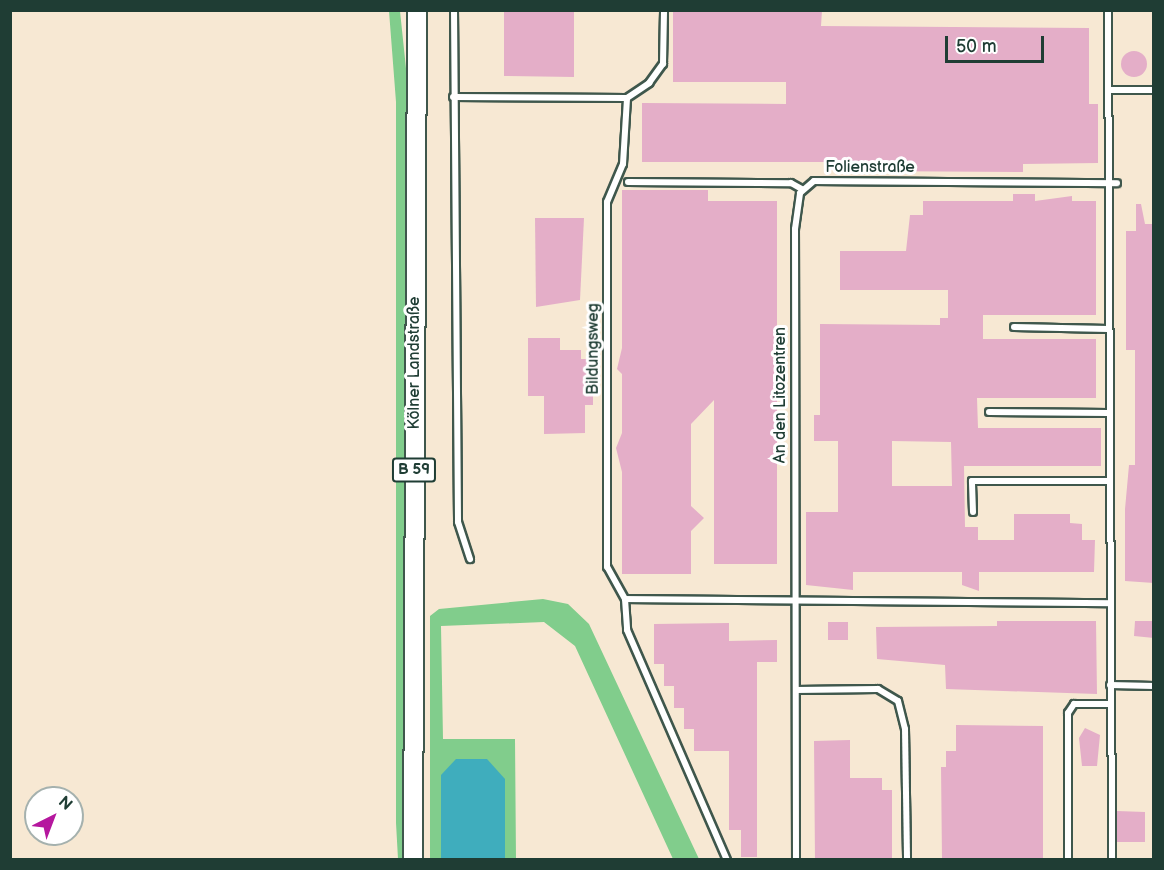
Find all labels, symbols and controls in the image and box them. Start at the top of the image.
scale bar [948,24,1047,62]
text: 50 m [956,36,997,57]
street label: Folienstraße [825,158,915,178]
street label: Kölner Landstraße [405,296,425,430]
street label: Bildungsweg [584,303,604,395]
street label: An den Litozentren [771,327,791,463]
road number: B 59 [392,458,436,482]
north arrow [24,786,84,846]
text: N [54,793,76,815]

